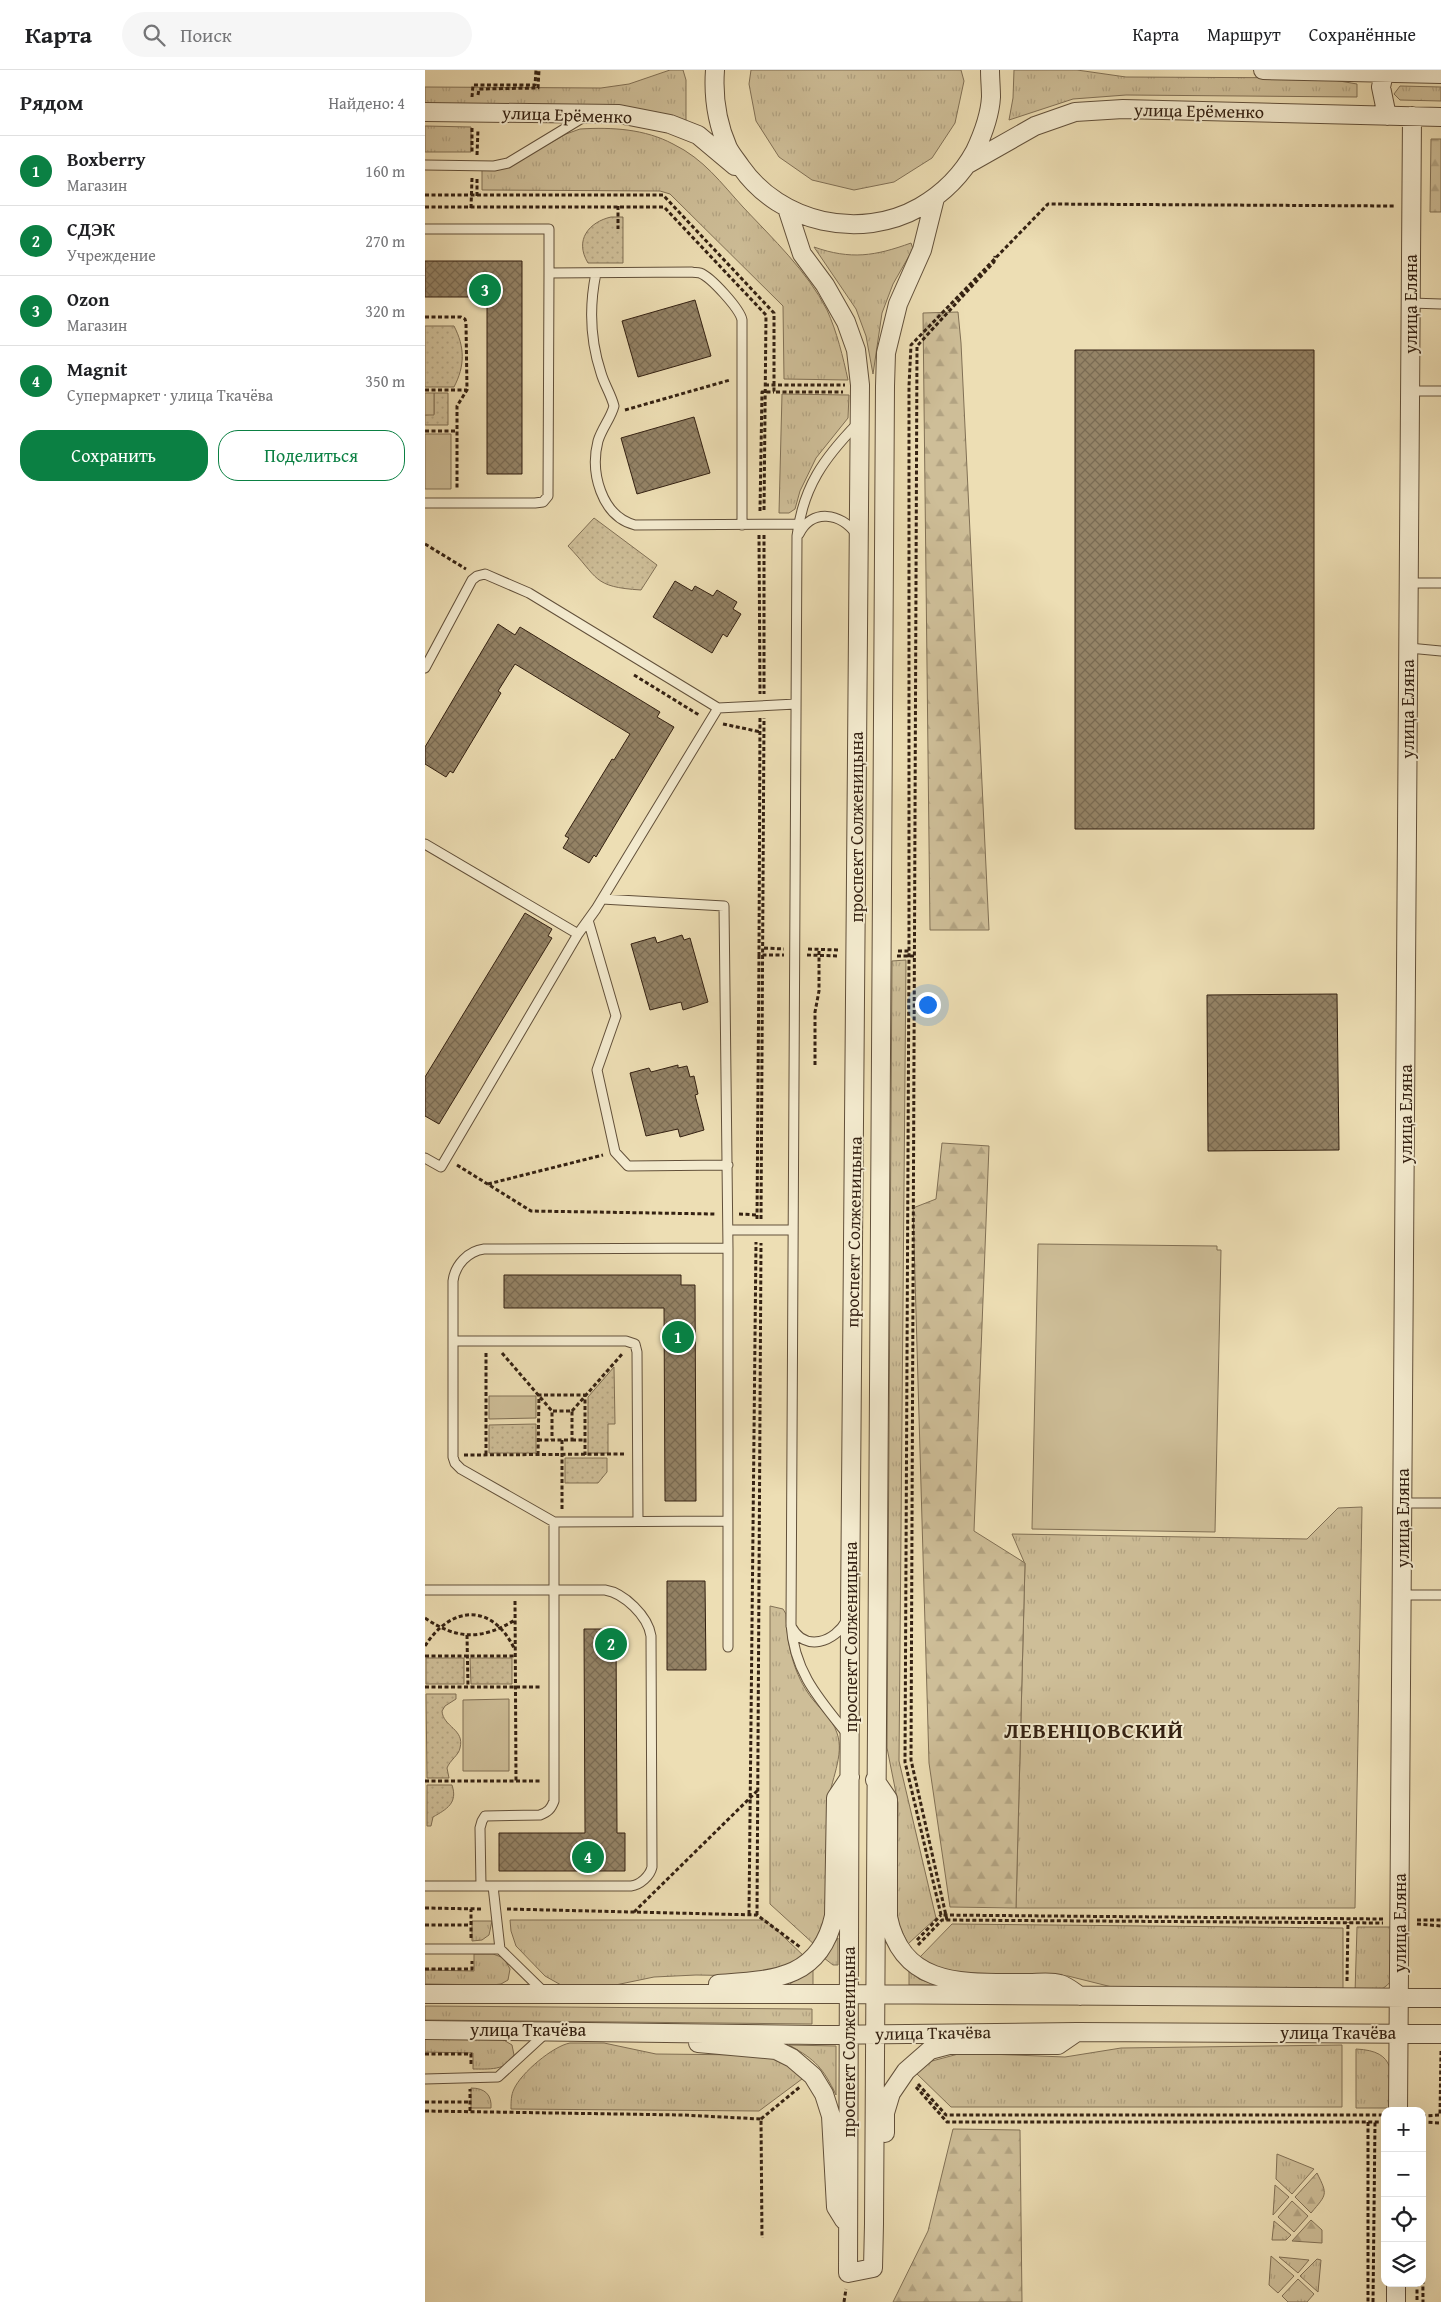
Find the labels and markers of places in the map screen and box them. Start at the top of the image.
pin: 3 [469,271,501,309]
pin: 1 [662,1318,694,1356]
pin: 2 [595,1625,627,1663]
pin: 4 [572,1838,604,1876]

